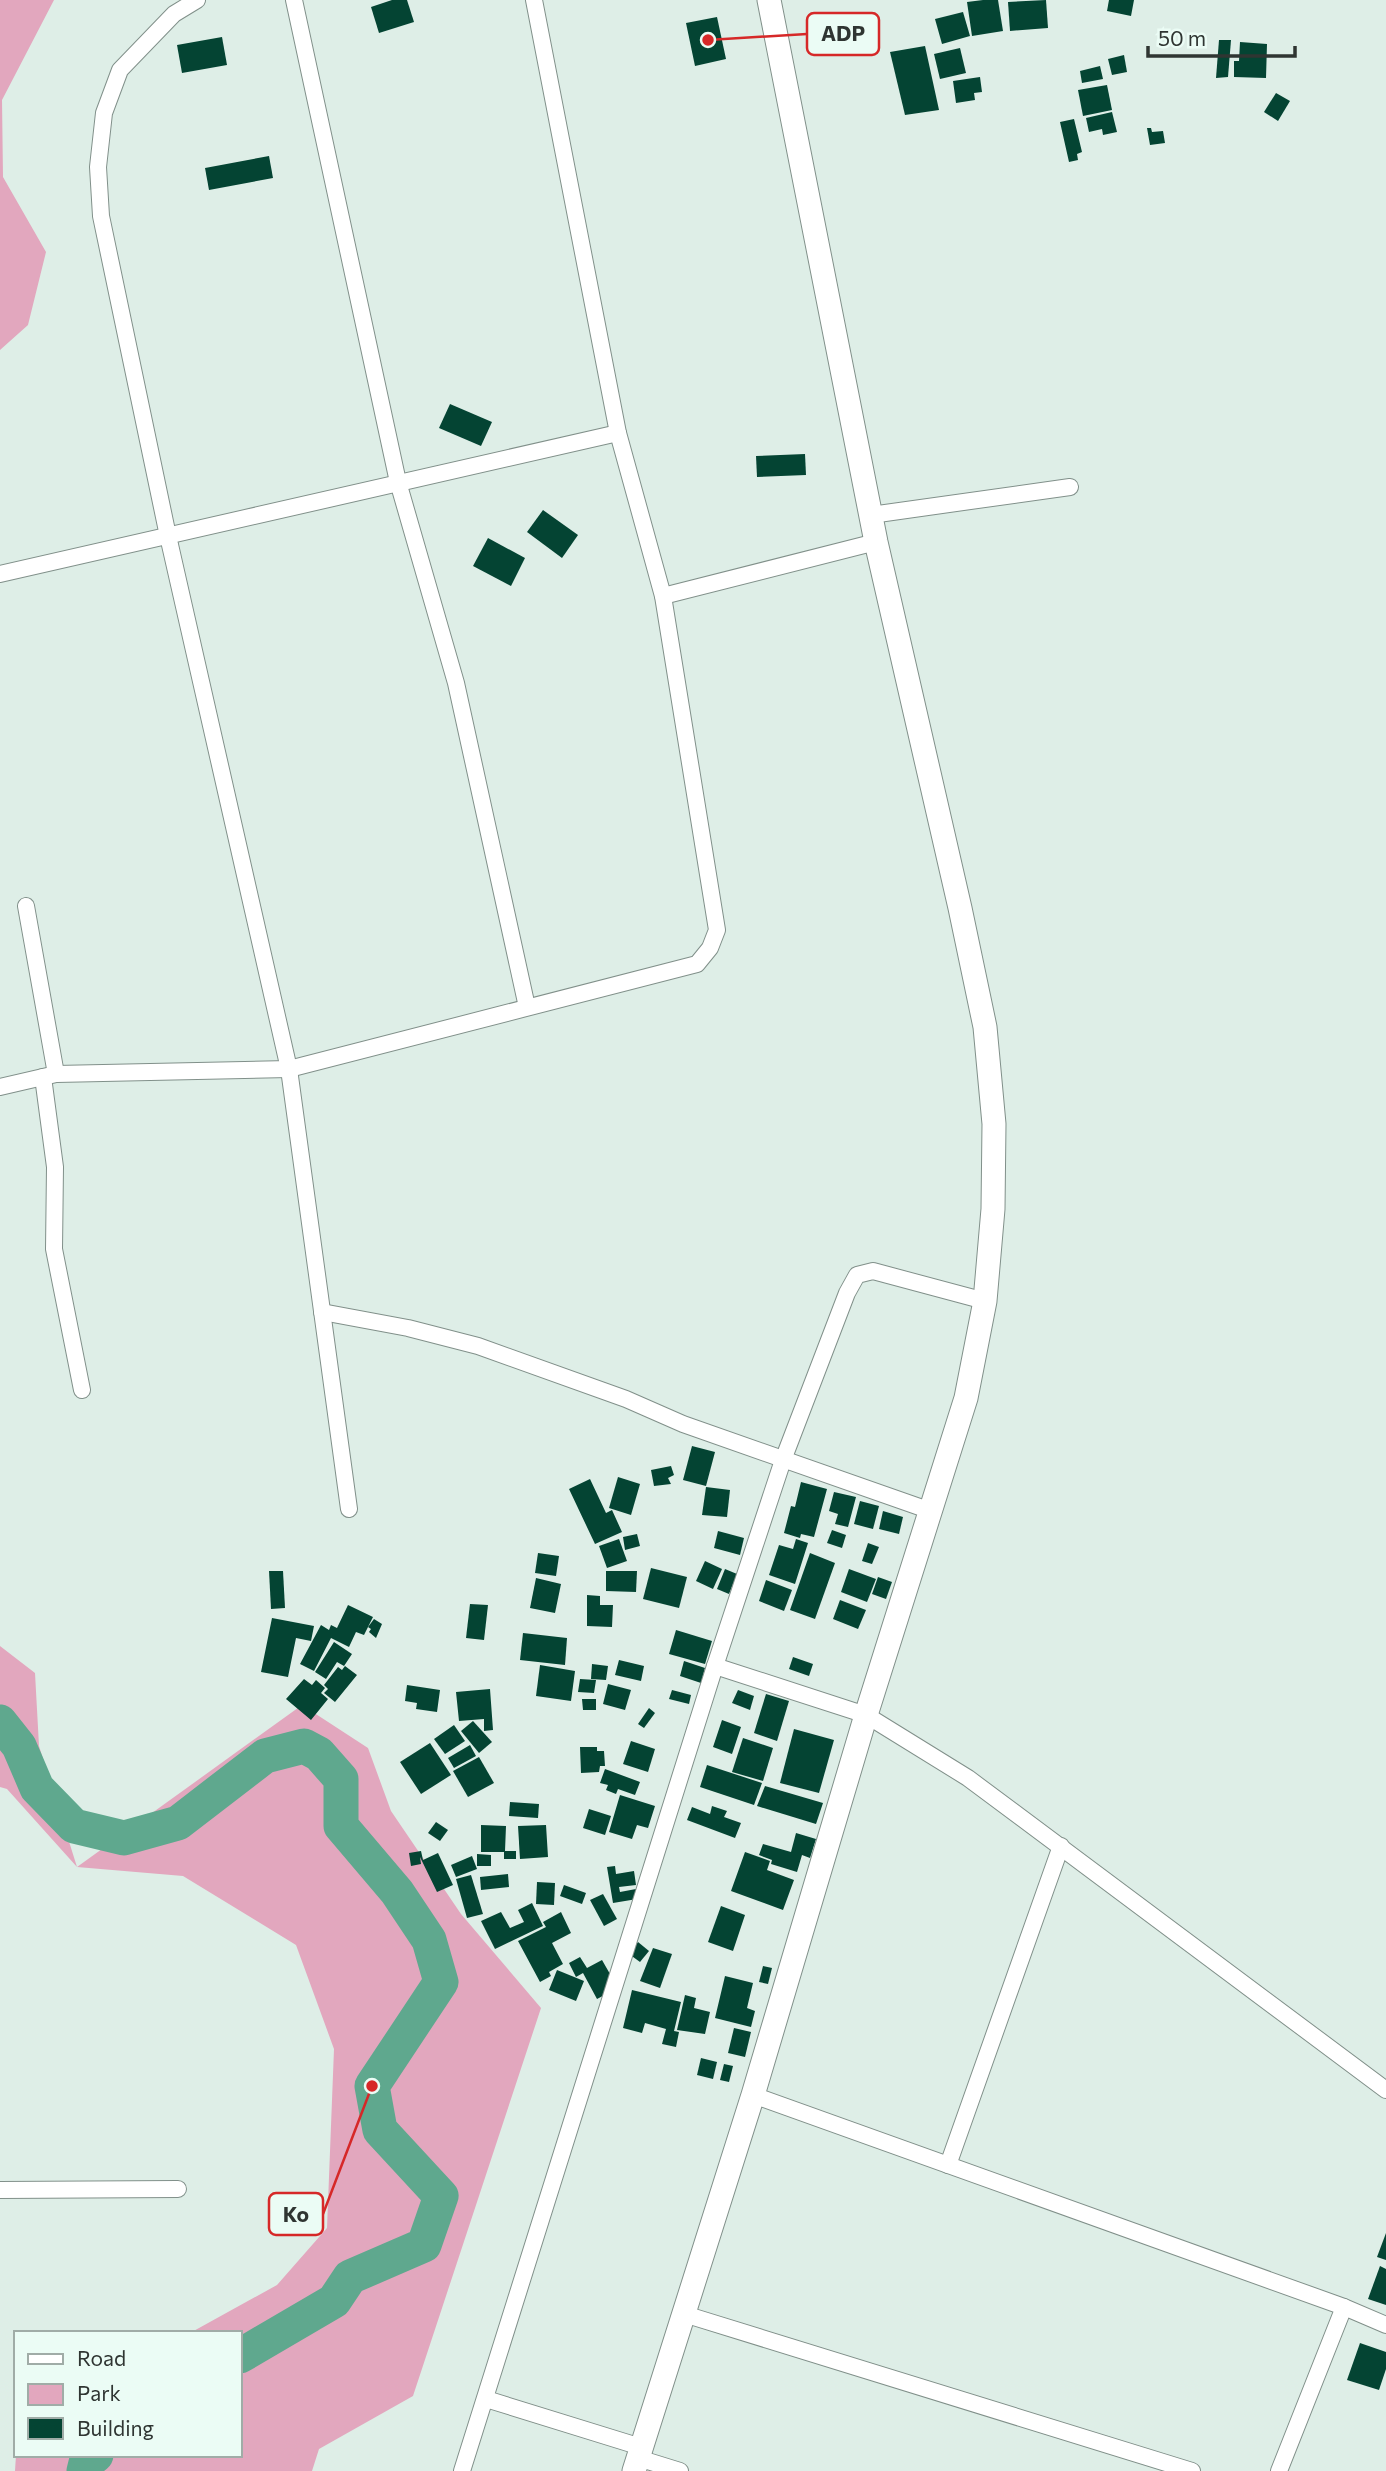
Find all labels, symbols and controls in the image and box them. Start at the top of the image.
callout: ADP [807,13,879,55]
scale bar [1148,14,1295,58]
text: ADP [821,20,865,45]
text: 50 m [1158,25,1206,50]
callout: Ko [269,2193,323,2235]
text: Ko [283,2201,309,2226]
legend [14,2331,242,2457]
text: Road [77,2345,126,2370]
text: Park [77,2380,121,2405]
text: Building [77,2415,154,2440]

